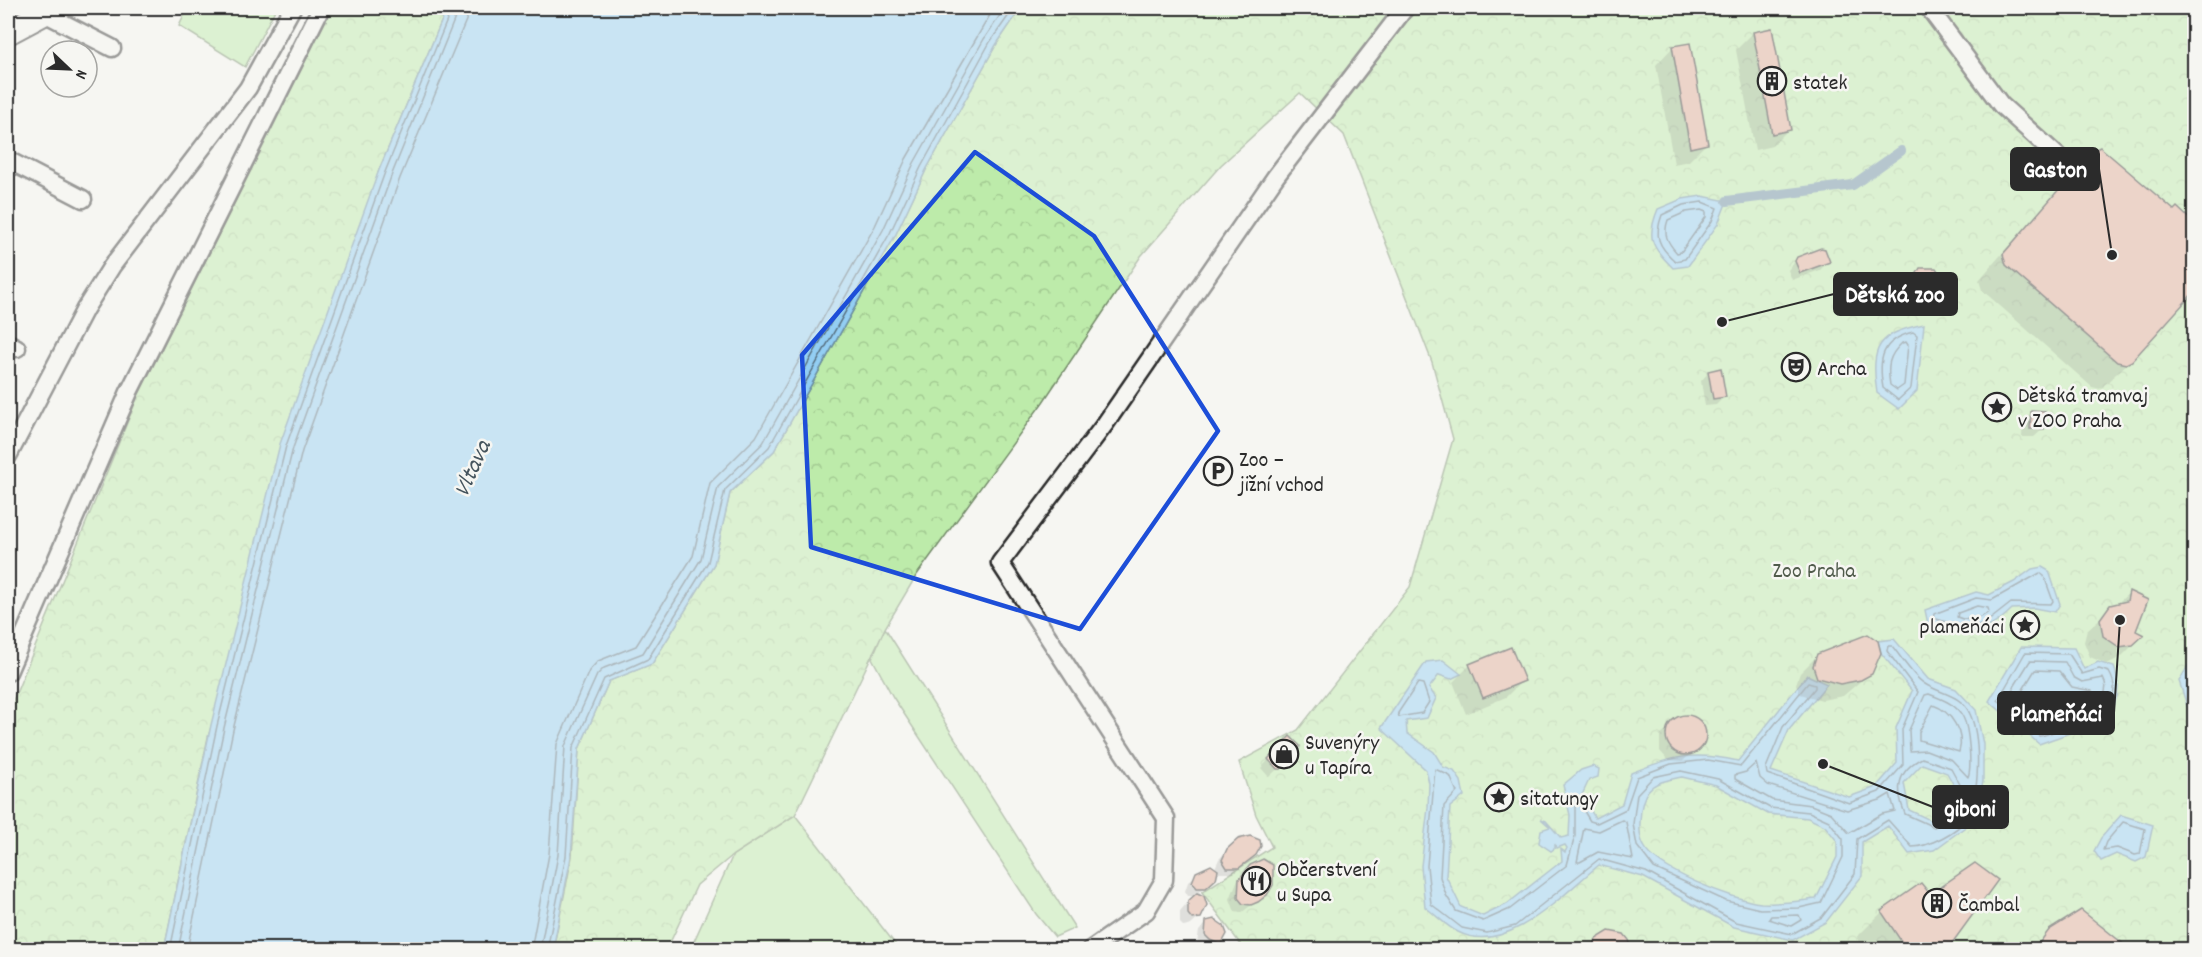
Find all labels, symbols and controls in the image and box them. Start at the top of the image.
north arrow [39,39,99,99]
building icon: statek [1756,65,1788,97]
text: N [68,66,93,82]
place label: statek [1793,69,1848,100]
callout: Gaston [2011,148,2099,190]
text: Gaston [2023,155,2087,189]
callout: Dětská zoo [1834,273,1957,315]
text: Dětská zoo [1845,280,1945,314]
theatre icon: Archa [1780,351,1812,383]
place label: Archa [1817,355,1867,386]
place label: Dětská tramvaj v ZOO Praha [2018,382,2148,438]
place icon: Dětská tramvaj v ZOO Praha [1981,391,2013,423]
water label: Vltava [446,434,502,503]
place label: Zoo – jižní vchod [1237,446,1324,502]
parking icon: Zoo – jižní vchod [1202,455,1234,487]
park label: Zoo Praha [1772,557,1856,588]
place icon: plameňáci [2009,609,2041,641]
place label: plameňáci [1919,613,2004,644]
callout: Plameňáci [1998,692,2114,734]
text: Plameňáci [2010,699,2103,733]
place label: Suvenýry u Tapíra [1305,729,1380,785]
shop icon: Suvenýry u Tapíra [1268,738,1300,770]
place icon: sitatungy [1483,781,1515,813]
place label: sitatungy [1520,785,1599,816]
callout: giboni [1933,786,2008,828]
text: giboni [1944,794,1996,828]
place label: Občerstvení u Supa [1277,856,1378,912]
restaurant icon: Občerstvení u Supa [1240,865,1272,897]
building icon: Čambal [1921,887,1953,919]
place label: Čambal [1958,891,2019,922]

